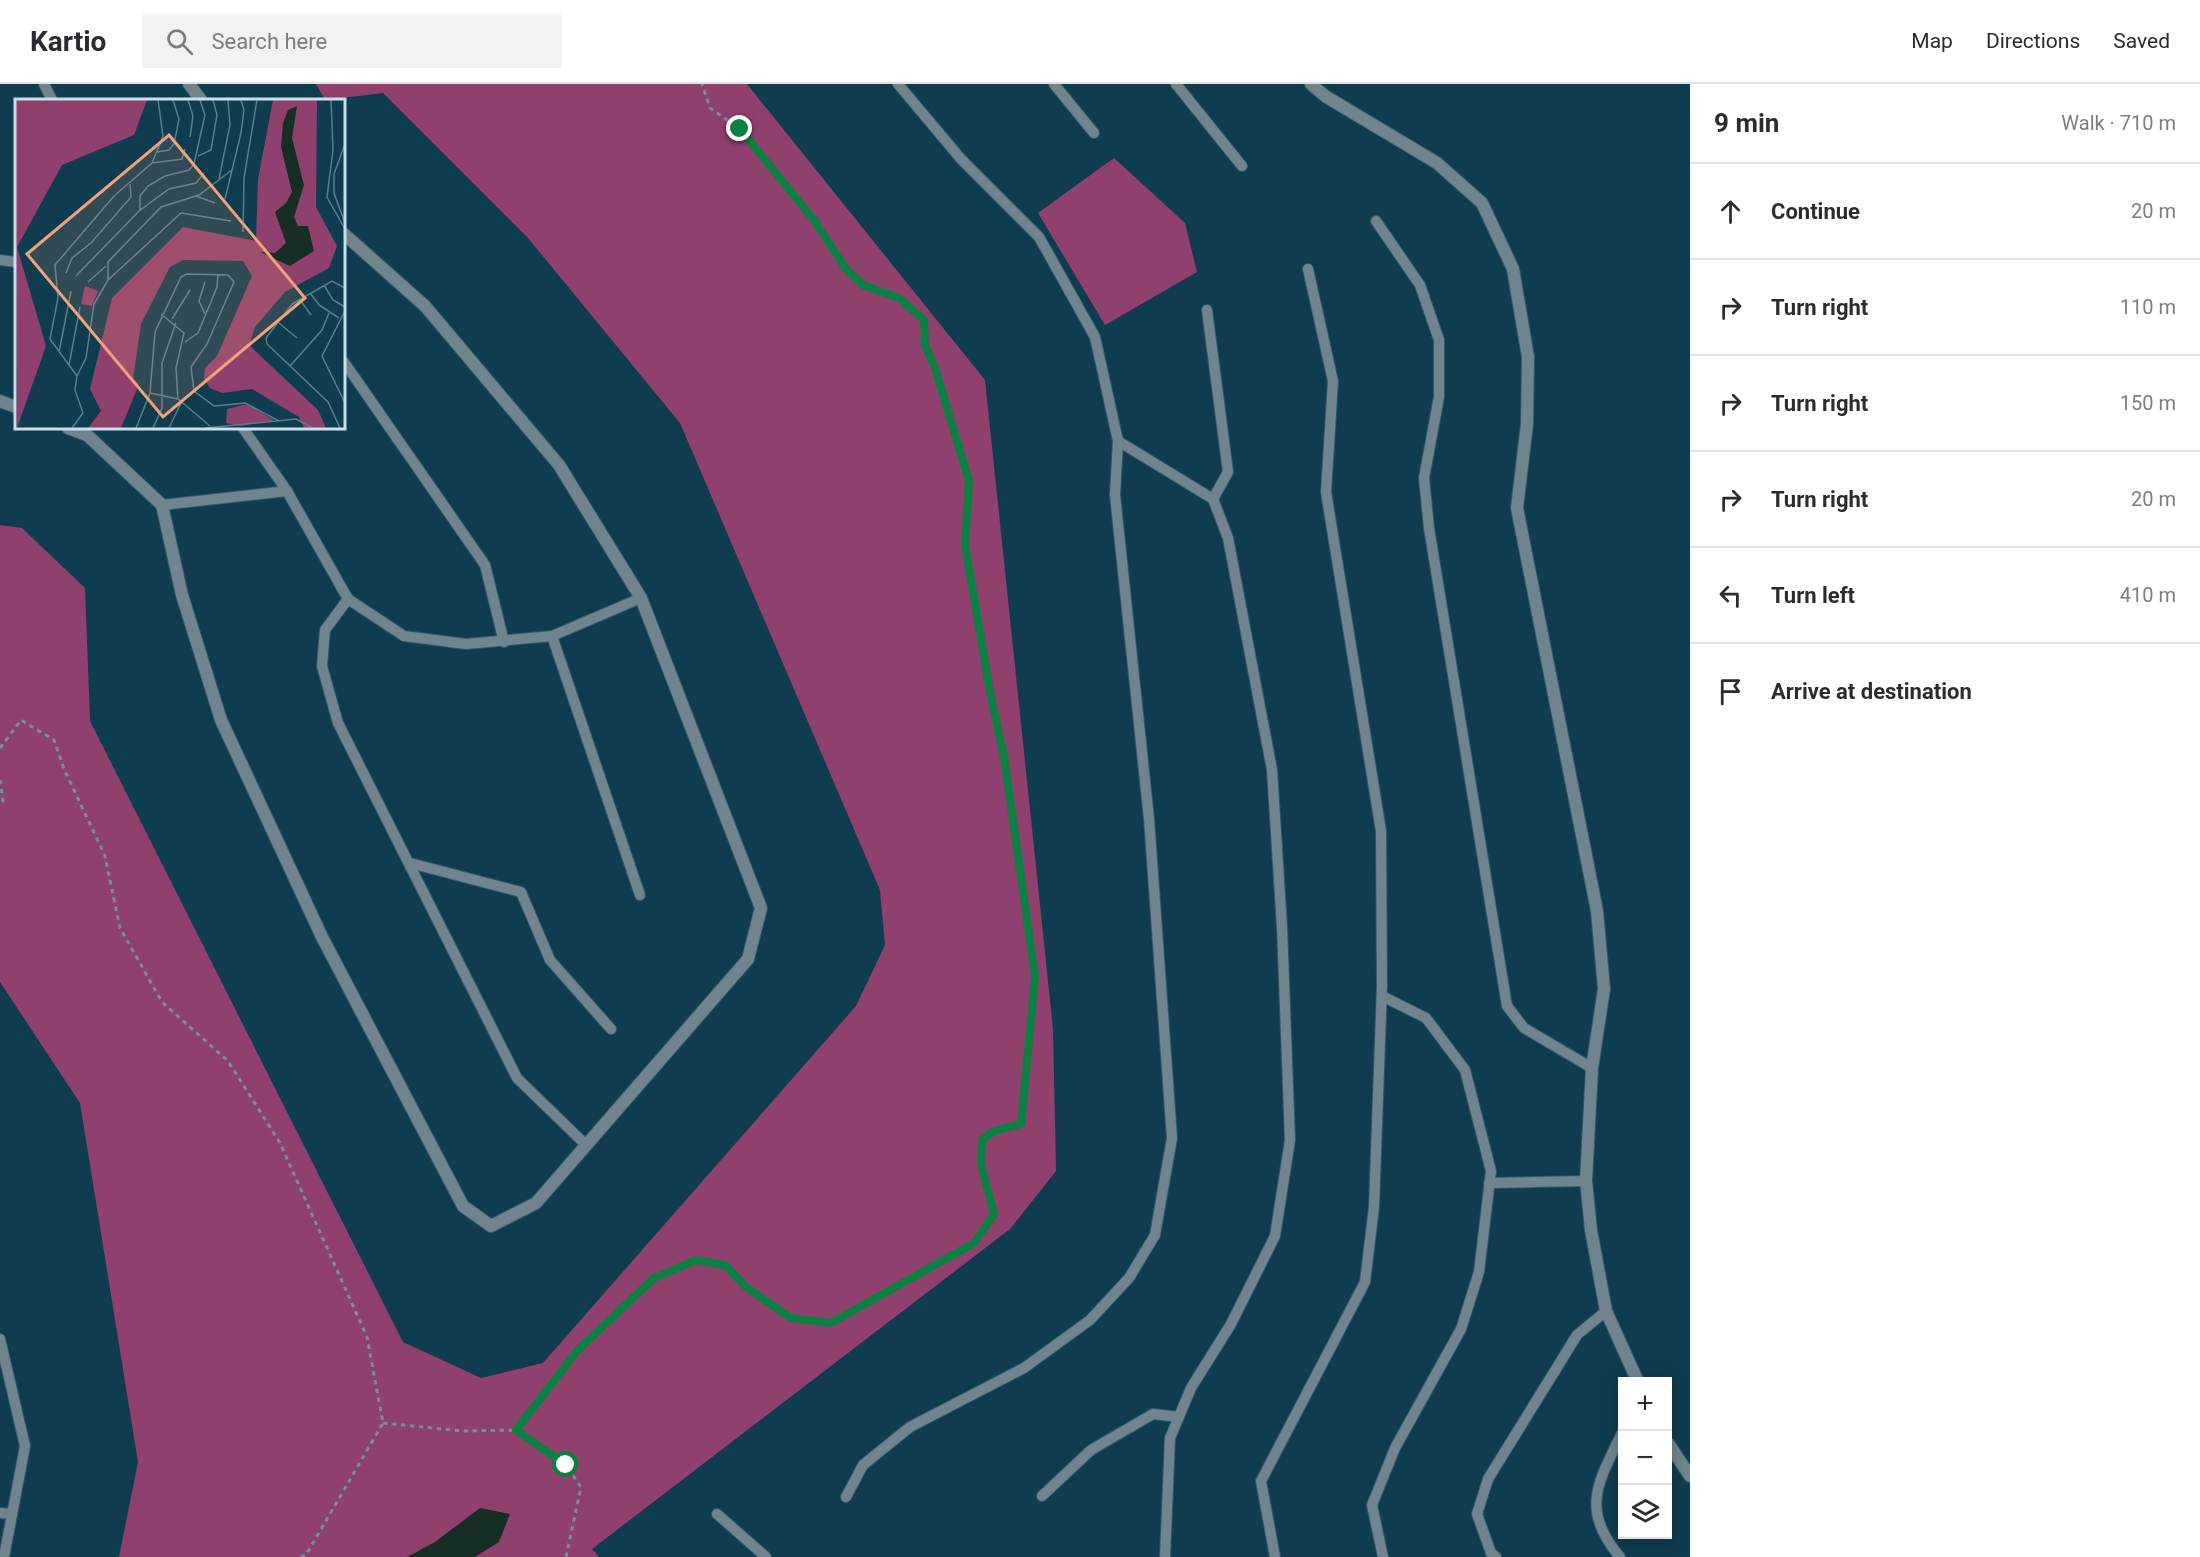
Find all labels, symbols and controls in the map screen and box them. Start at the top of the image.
search box [142,14,562,68]
text: Kartio [30,25,106,58]
icon: search [163,25,196,58]
text: Search here [211,29,327,54]
text: Map [1911,29,1953,53]
text: Directions [1986,29,2080,53]
text: Saved [2113,29,2170,53]
inset map [15,99,345,429]
text: 9 min [1714,108,1779,138]
text: Walk · 710 m [2061,111,2176,135]
route end [726,115,752,141]
icon: ahead [1714,195,1747,228]
text: Continue [1771,199,1860,224]
text: 20 m [2131,199,2176,223]
icon: right [1714,291,1747,324]
text: Turn right [1771,295,1868,320]
text: 110 m [2120,295,2176,319]
icon: right [1714,387,1747,420]
text: Turn right [1771,391,1868,416]
text: 150 m [2120,391,2176,415]
icon: right [1714,483,1747,516]
text: Turn right [1771,487,1868,512]
text: 20 m [2131,487,2176,511]
icon: left [1714,579,1747,612]
text: Turn left [1771,583,1855,608]
text: 410 m [2120,583,2176,607]
icon: arrive [1714,675,1747,708]
text: Arrive at destination [1771,679,1972,704]
map controls [1618,1377,1672,1539]
button: + [1618,1377,1672,1431]
button: − [1618,1431,1672,1485]
route start [552,1451,578,1477]
button: layers [1618,1485,1672,1539]

